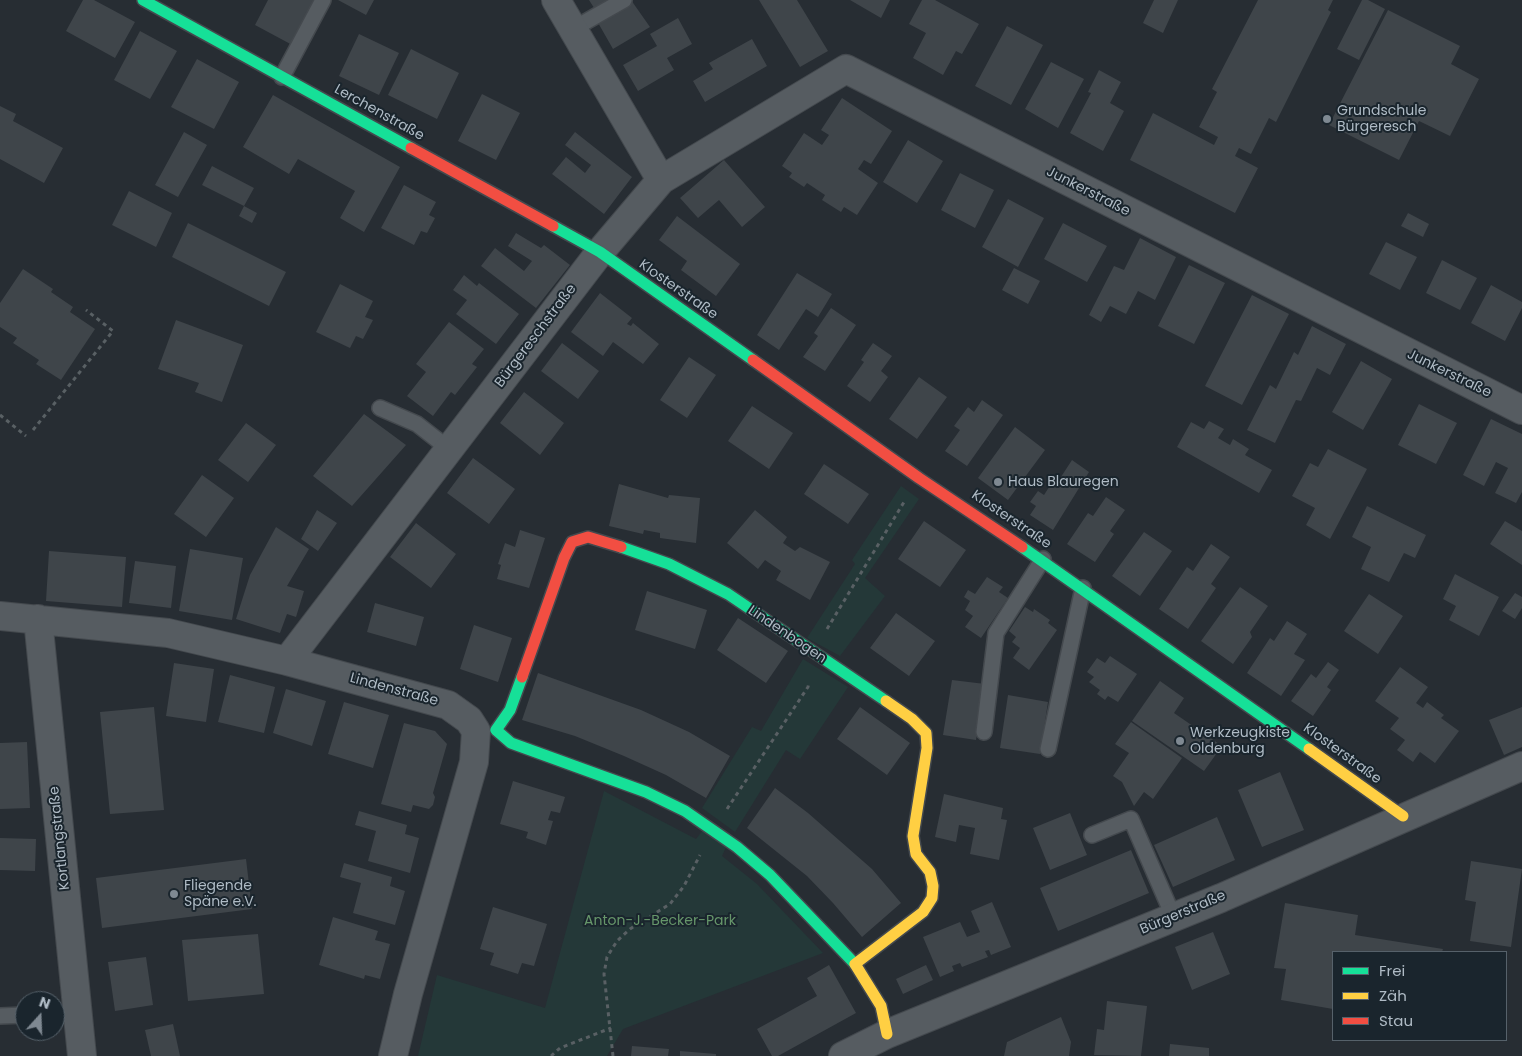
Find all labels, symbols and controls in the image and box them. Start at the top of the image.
street label: Lerchenstraße [331,81,427,145]
place label: Grundschule Bürgeresch [1337,103,1426,136]
marker: Grundschule Bürgeresch [1321,113,1333,125]
street label: Junkerstraße [1043,164,1133,220]
street label: Klosterstraße [635,257,721,323]
street label: Bürgereschstraße [492,281,580,391]
street label: Junkerstraße [1404,346,1494,402]
place label: Haus Blauregen [1008,474,1119,490]
marker: Haus Blauregen [992,476,1004,488]
street label: Klosterstraße [968,487,1054,553]
street label: Lindenbogen [745,603,829,667]
street label: Lindenstraße [348,670,440,710]
street label: Klosterstraße [1300,720,1384,788]
place label: Werkzeugkiste Oldenburg [1190,725,1290,758]
marker: Werkzeugkiste Oldenburg [1174,735,1186,747]
street label: Kortlangstraße [46,785,74,891]
place label: Fliegende Späne e.V. [184,878,257,910]
street label: Bürgerstraße [1138,887,1228,939]
marker: Fliegende Späne e.V. [168,888,180,900]
park label: Anton-J.-Becker-Park [584,913,736,929]
legend [1332,951,1507,1041]
text: Frei [1379,960,1405,981]
text: Zäh [1379,985,1407,1006]
north arrow [15,991,65,1041]
text: N [36,992,53,1014]
text: Stau [1379,1010,1413,1031]

